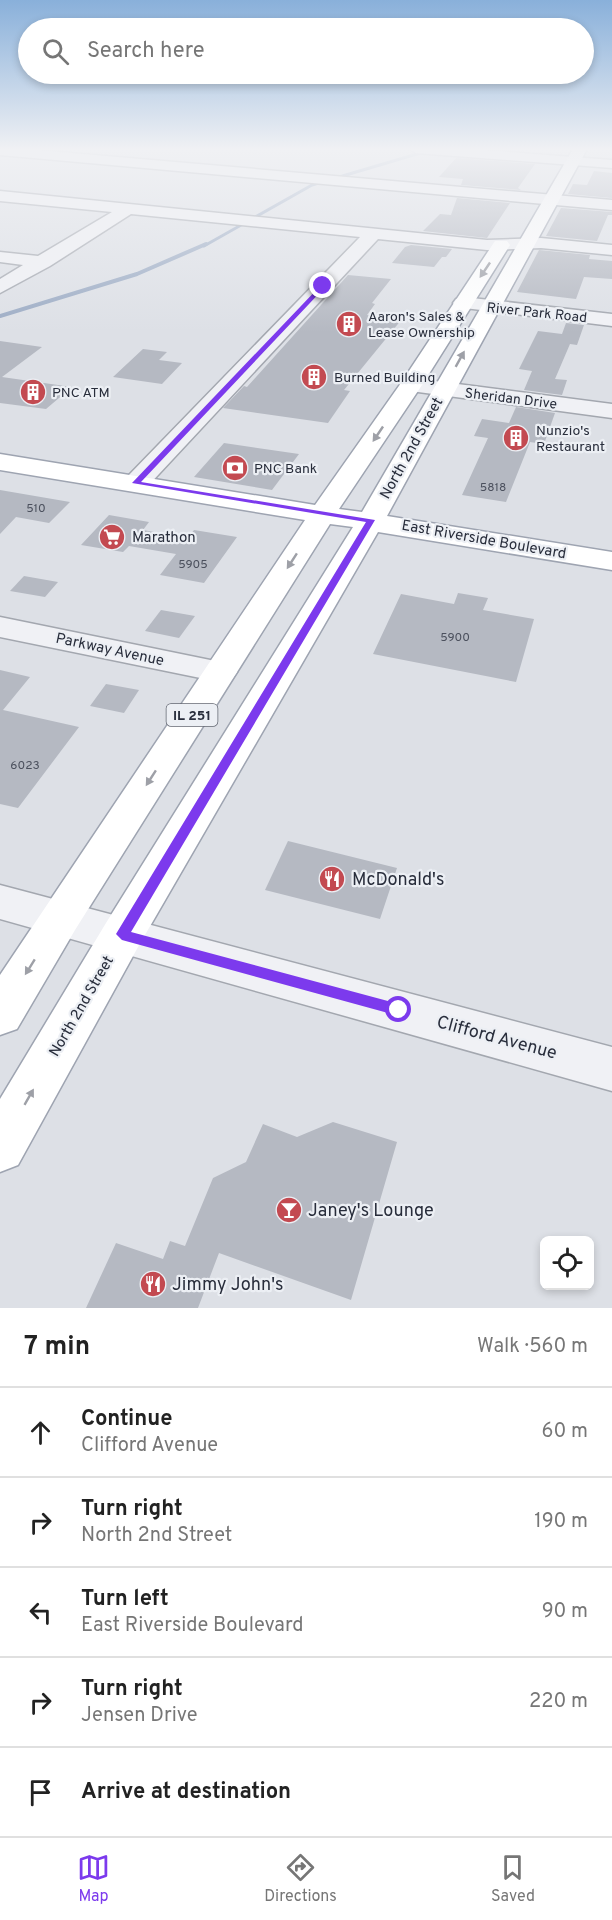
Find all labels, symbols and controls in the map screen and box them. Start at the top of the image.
search box [18,18,594,84]
icon: search [39,35,72,68]
text: Search here [87,38,205,65]
one-way arrow [479,262,490,278]
route end [309,272,335,298]
street label: River Park Road [486,300,588,327]
building icon: Aaron's Sales & Lease Ownership [334,309,364,339]
place label: Aaron's Sales & Lease Ownership [368,309,475,342]
one-way arrow [455,350,465,367]
building icon: Burned Building [299,362,329,392]
place label: Burned Building [334,370,435,387]
building icon: PNC ATM [18,377,48,407]
place label: PNC ATM [52,385,110,402]
street label: Sheridan Drive [464,385,558,414]
street label: North 2nd Street [377,395,448,503]
building icon: Nunzio's Restaurant [501,423,531,453]
place label: Nunzio's Restaurant [536,423,605,456]
one-way arrow [372,425,384,441]
bank icon: PNC Bank [220,453,250,483]
place label: PNC Bank [254,461,317,478]
house number: 5818 [480,480,506,496]
house number: 510 [26,501,46,517]
street label: East Riverside Boulevard [400,517,568,564]
supermarket icon: Marathon [97,522,127,552]
place label: Marathon [132,529,196,548]
one-way arrow [286,553,298,569]
house number: 5905 [178,557,208,573]
street label: Parkway Avenue [54,630,166,671]
house number: 5900 [440,630,470,646]
road number: IL 251 [166,704,218,726]
house number: 6023 [10,758,40,774]
one-way arrow [146,769,157,786]
restaurant icon: McDonald's [317,864,347,894]
place label: McDonald's [352,869,444,892]
street label: North 2nd Street [46,953,119,1061]
one-way arrow [24,959,35,975]
route start [385,996,411,1022]
street label: Clifford Avenue [434,1011,559,1066]
one-way arrow [24,1088,34,1105]
bar icon: Janey's Lounge [274,1195,304,1225]
place label: Janey's Lounge [308,1200,434,1223]
map controls [540,1236,594,1290]
button: locate [540,1236,594,1290]
restaurant icon: Jimmy John's [138,1269,168,1299]
place label: Jimmy John's [172,1274,284,1297]
text: 7 min [24,1331,90,1364]
text: Walk · 560 m [477,1334,588,1360]
text: Continue [81,1406,172,1433]
icon: ahead [24,1416,57,1449]
text: 60 m [542,1419,588,1445]
text: Clifford Avenue [81,1433,218,1459]
text: Turn right [81,1496,183,1523]
icon: right [24,1506,57,1539]
text: 190 m [534,1509,588,1535]
text: North 2nd Street [81,1523,232,1549]
text: Turn left [81,1586,169,1613]
icon: left [24,1596,57,1629]
text: 90 m [542,1599,588,1625]
text: East Riverside Boulevard [81,1613,304,1639]
text: Turn right [81,1676,183,1703]
icon: right [24,1686,57,1719]
text: 220 m [529,1689,588,1715]
text: Jensen Drive [81,1703,198,1729]
icon: arrive [24,1776,57,1809]
text: Arrive at destination [81,1779,291,1806]
tab: Map [77,1851,110,1907]
tab: Directions [264,1851,337,1907]
tab: Saved [491,1851,535,1907]

